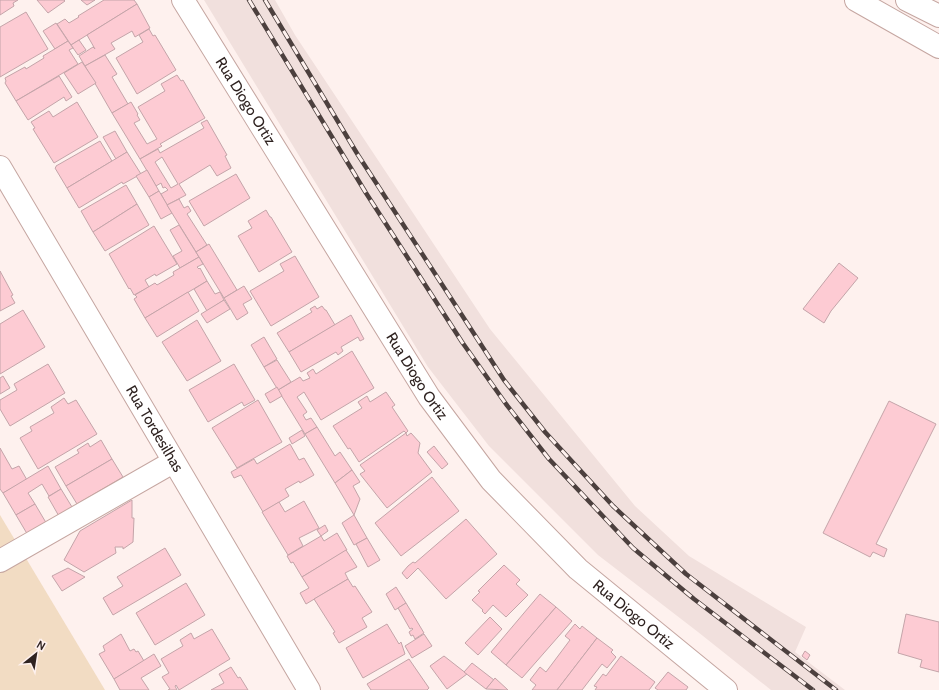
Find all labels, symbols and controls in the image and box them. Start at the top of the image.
street label: Rua Diogo Ortiz [212,54,280,148]
street label: Rua Diogo Ortiz [382,329,452,423]
street label: Rua Tordesilhas [122,382,187,475]
street label: Rua Diogo Ortiz [589,576,678,653]
north arrow [16,634,56,674]
text: N [34,637,48,653]

